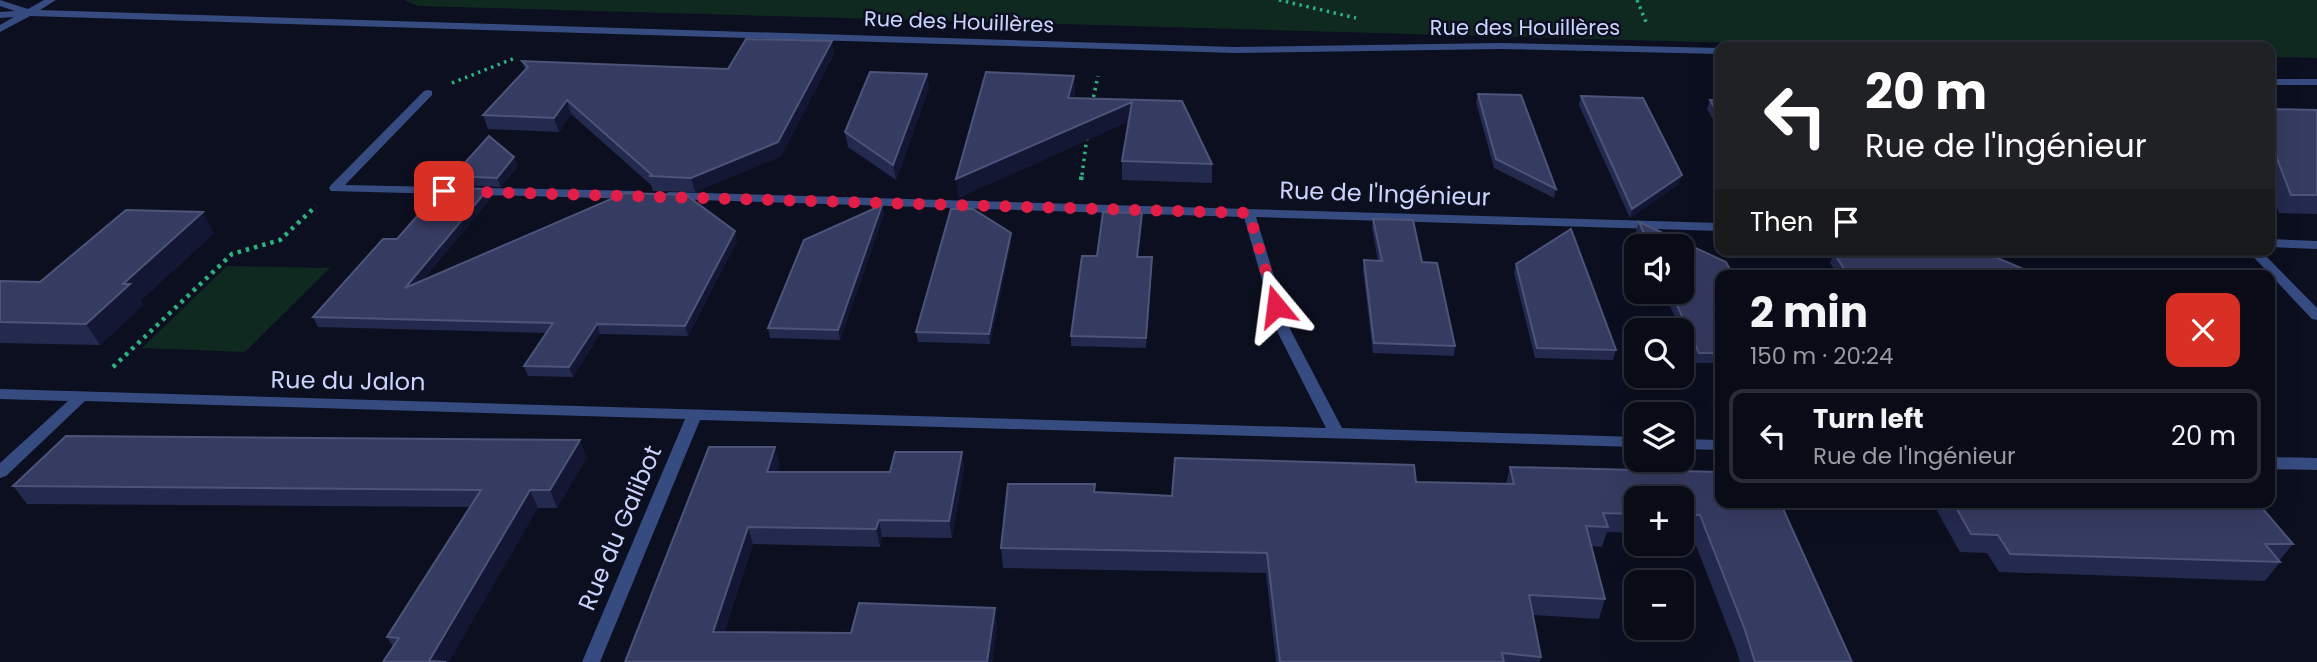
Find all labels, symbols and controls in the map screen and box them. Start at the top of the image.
street label: Rue des Houillères [863,4,1055,39]
street label: Rue des Houillères [1430,13,1620,42]
text: 20 m [1865,58,1987,126]
icon: left [1750,70,1841,161]
text: Rue de l'Ingénieur [1865,123,2147,168]
pin [414,161,474,221]
icon: arrive [425,172,463,210]
street label: Rue de l'Ingénieur [1279,173,1491,214]
icon: arrive [1827,203,1865,241]
text: Then [1750,204,1813,240]
map controls [1624,234,1694,640]
button: sound [1624,234,1694,304]
position arrow [1239,269,1313,343]
text: 2 min [1750,283,1868,342]
button: close [2166,293,2240,367]
button: search [1624,318,1694,388]
text: 150 m · 20:24 [1750,340,1894,372]
street label: Rue du Jalon [270,363,426,398]
text: Turn left [1813,401,1924,437]
button: layers [1624,402,1694,472]
icon: left [1754,417,1792,455]
text: 20 m [2171,418,2236,454]
street label: Rue du Galibot [570,440,669,615]
text: Rue de l'Ingénieur [1813,440,2016,472]
button: + [1624,486,1694,556]
button: − [1624,570,1694,640]

